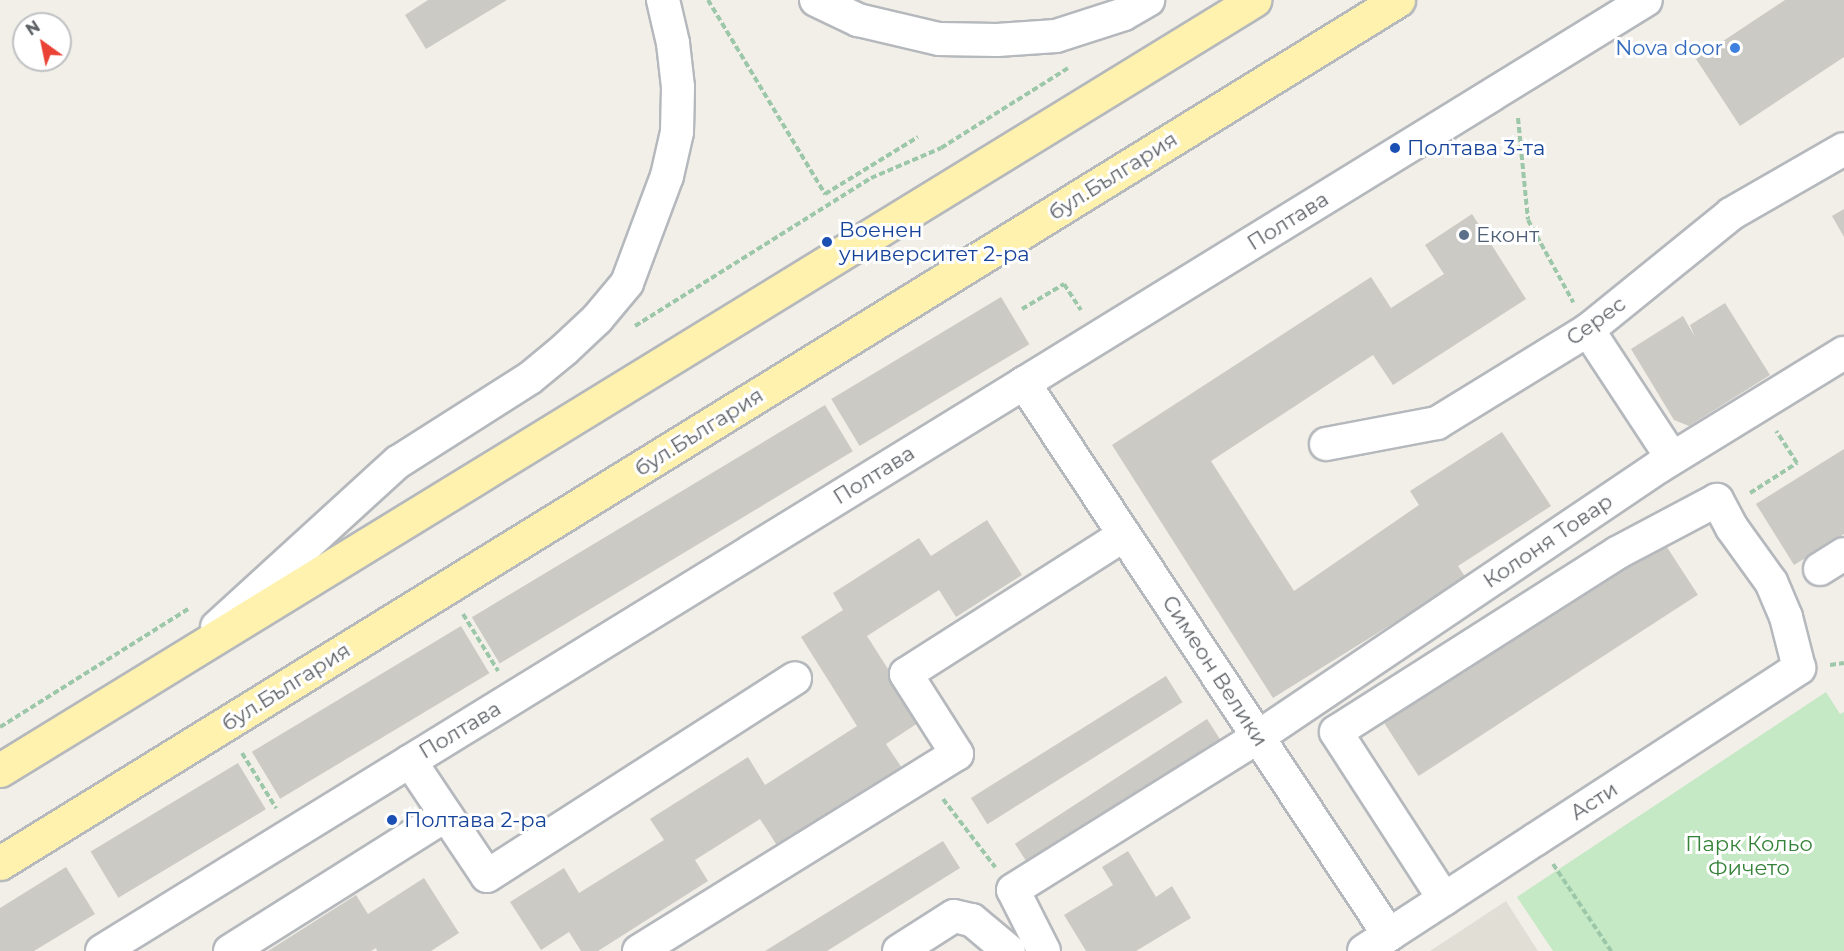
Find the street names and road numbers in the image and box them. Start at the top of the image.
street label: бул.България [1044,126,1182,226]
street label: Полтава [1243,186,1333,256]
street label: Серес [1562,291,1630,351]
street label: бул.България [630,382,768,482]
street label: Полтава [829,440,919,510]
street label: Колоня Товар [1479,489,1617,593]
street label: Симеон Велики [1157,591,1273,751]
street label: бул.България [217,637,355,737]
street label: Полтава [414,696,506,764]
street label: Асти [1566,776,1622,826]

